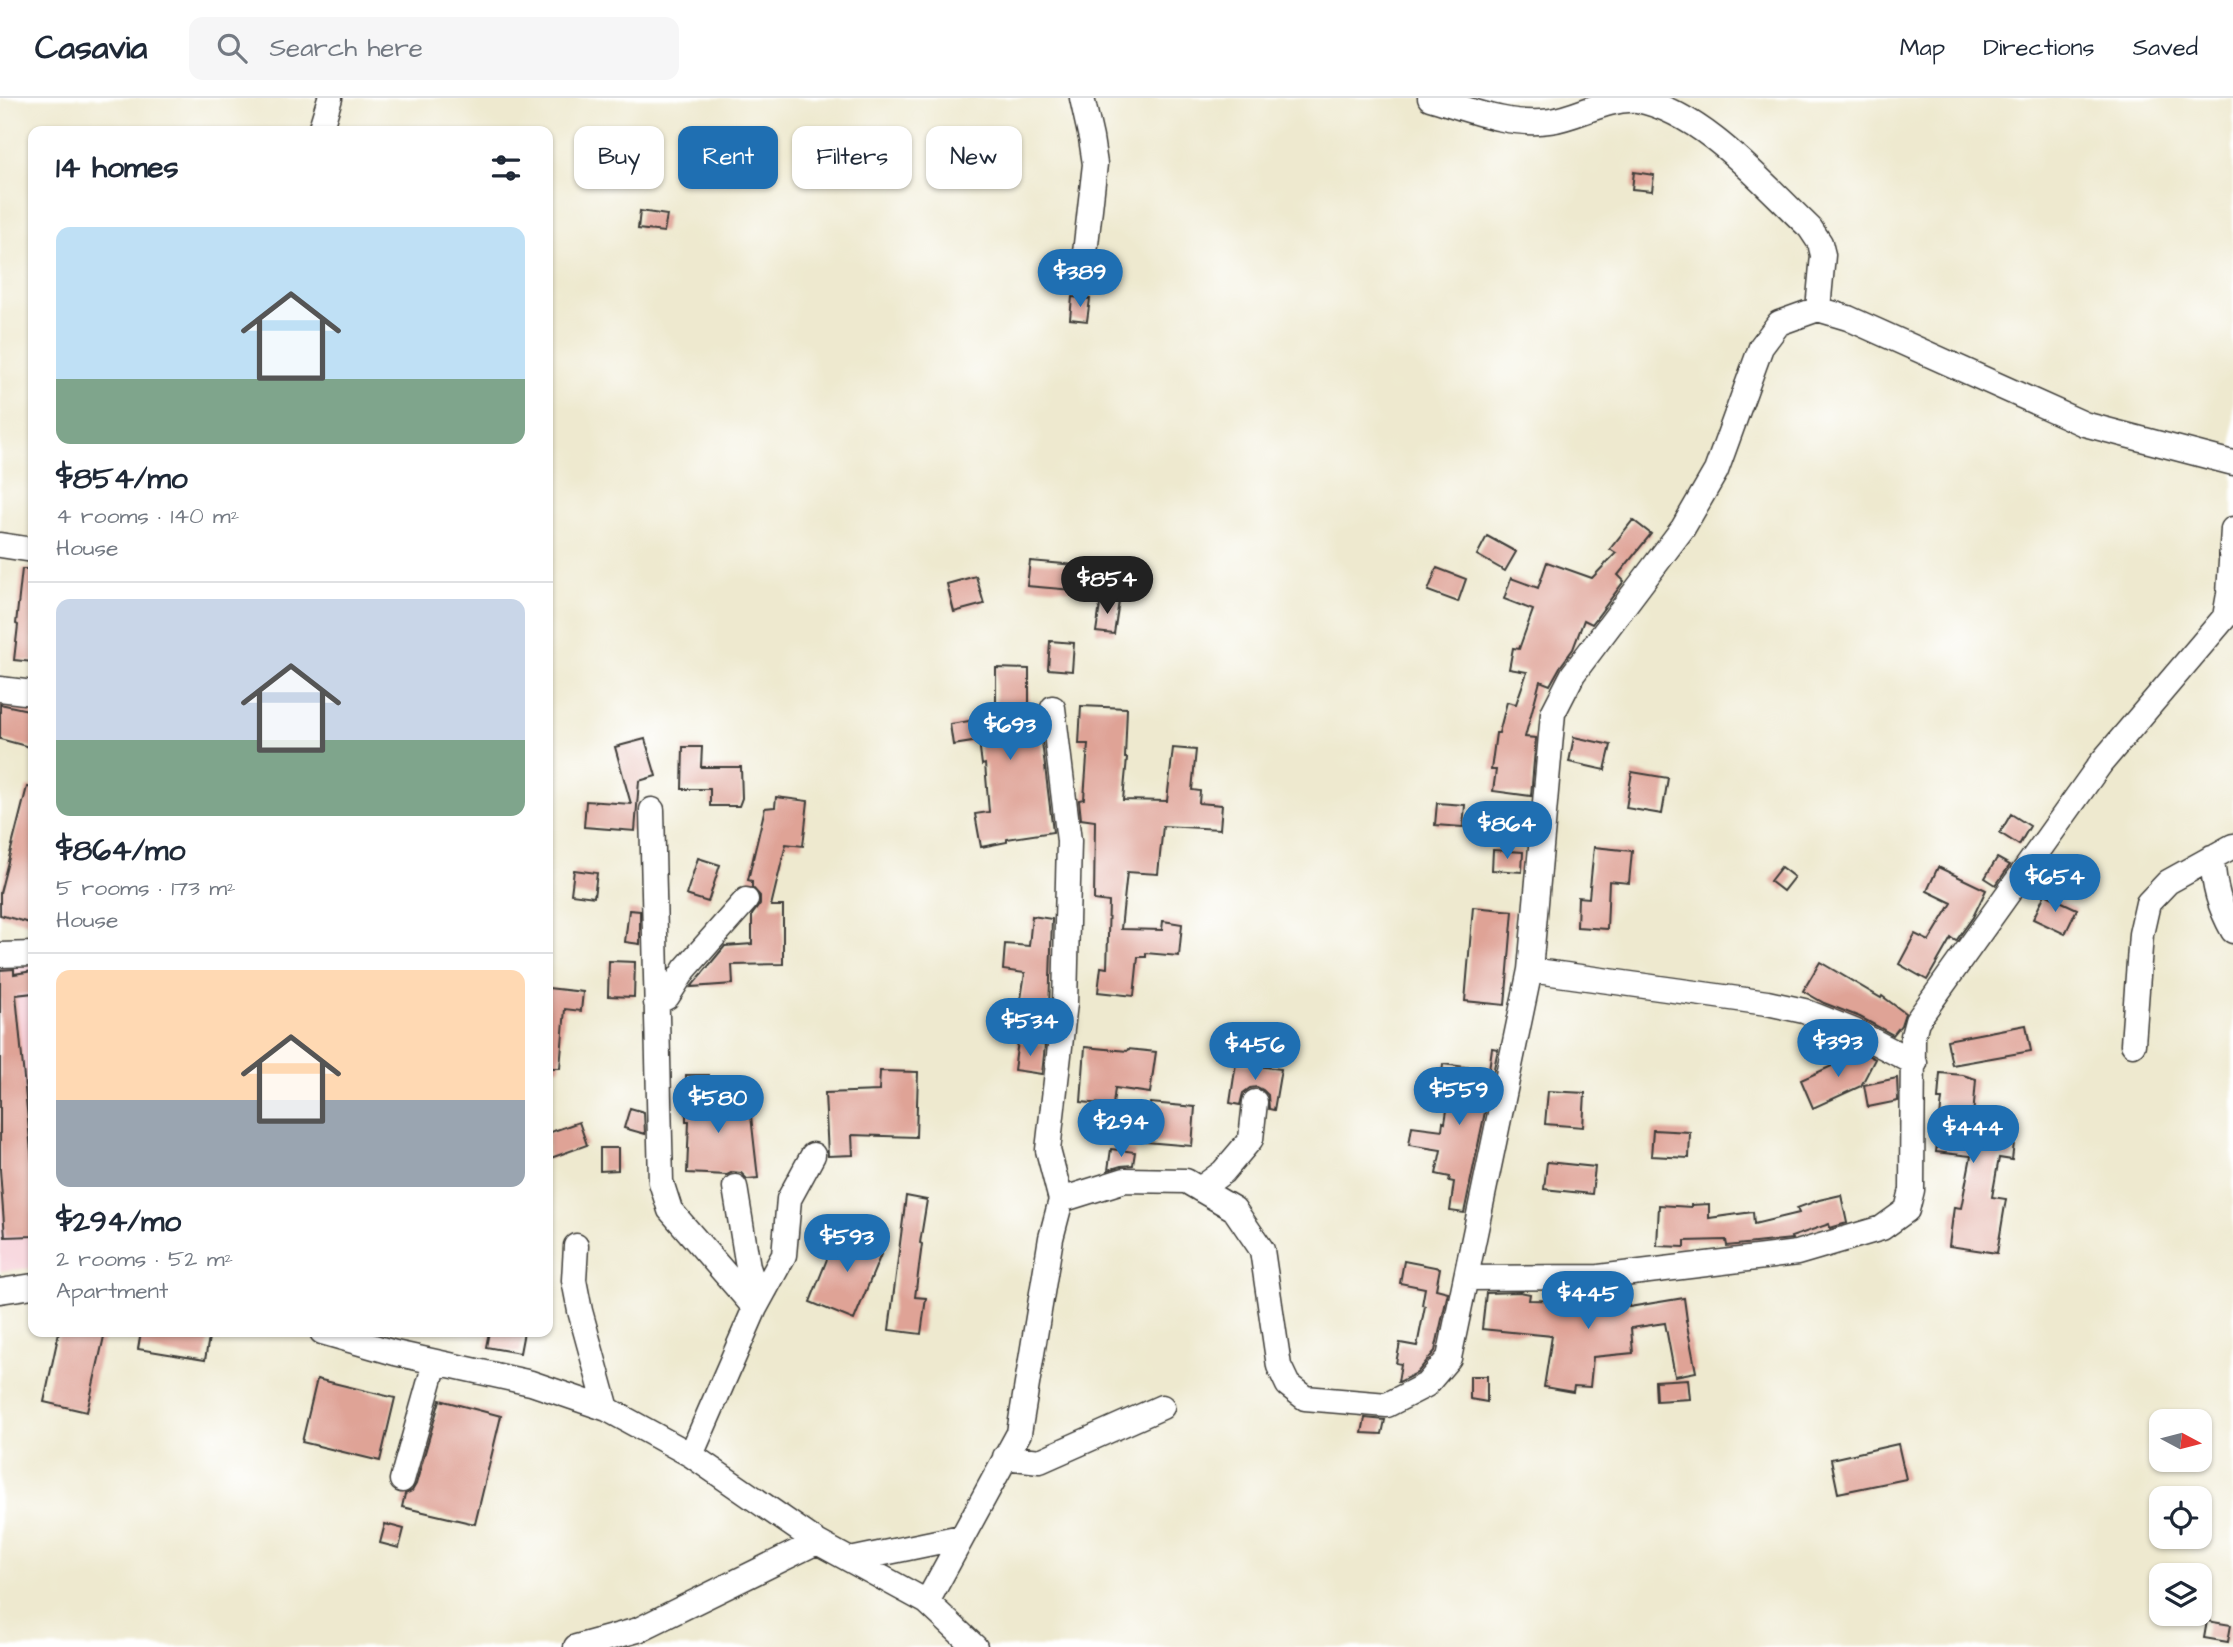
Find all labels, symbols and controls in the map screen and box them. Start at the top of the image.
search box [189,17,679,80]
text: Casavia [35,25,147,71]
icon: search [213,29,251,67]
text: Search here [269,30,423,66]
text: Map [1900,31,1945,65]
text: Directions [1983,31,2095,65]
text: Saved [2133,31,2198,65]
chip: Buy [574,126,664,189]
chip: Rent [678,126,778,189]
chip: Filters [792,126,912,189]
chip: New [926,126,1022,189]
text: 14 homes [56,147,179,189]
icon: filters [487,149,525,187]
pin: $389 [1039,250,1121,309]
text: $389 [1054,256,1106,288]
icon: home [228,273,354,399]
text: $854/mo [56,458,188,500]
text: 4 rooms · 140 m² [56,500,239,532]
text: House [56,532,119,564]
pin: $854 [1066,556,1148,616]
text: $854 [1077,563,1137,595]
icon: home [228,645,354,771]
pin: $693 [969,702,1051,762]
text: $693 [984,709,1036,741]
pin: $864 [1466,802,1548,861]
text: $864 [1478,808,1536,840]
text: $864/mo [56,830,185,872]
pin: $654 [2014,854,2096,914]
text: $654 [2025,861,2085,893]
text: 5 rooms · 173 m² [56,872,236,904]
text: House [56,904,119,936]
pin: $534 [989,998,1071,1058]
text: $534 [1002,1005,1058,1037]
icon: home [228,1016,354,1142]
pin: $393 [1797,1020,1879,1079]
pin: $456 [1214,1023,1296,1082]
text: $393 [1813,1026,1863,1058]
text: $456 [1225,1029,1285,1061]
pin: $559 [1418,1068,1500,1127]
text: $559 [1430,1074,1488,1106]
pin: $580 [677,1076,759,1135]
text: $580 [689,1082,747,1114]
pin: $294 [1080,1100,1162,1159]
pin: $444 [1932,1105,2014,1165]
text: $294 [1094,1106,1148,1138]
text: $444 [1943,1112,2003,1144]
text: $294/mo [56,1201,181,1243]
pin: $593 [806,1214,888,1274]
text: $593 [820,1221,874,1253]
text: 2 rooms · 52 m² [56,1243,233,1275]
pin: $445 [1547,1272,1629,1331]
text: Apartment [56,1275,168,1307]
text: $445 [1558,1278,1618,1310]
north arrow [2149,1409,2212,1472]
map controls [2149,1409,2212,1626]
button: locate [2149,1486,2212,1549]
button: layers [2149,1563,2212,1626]

